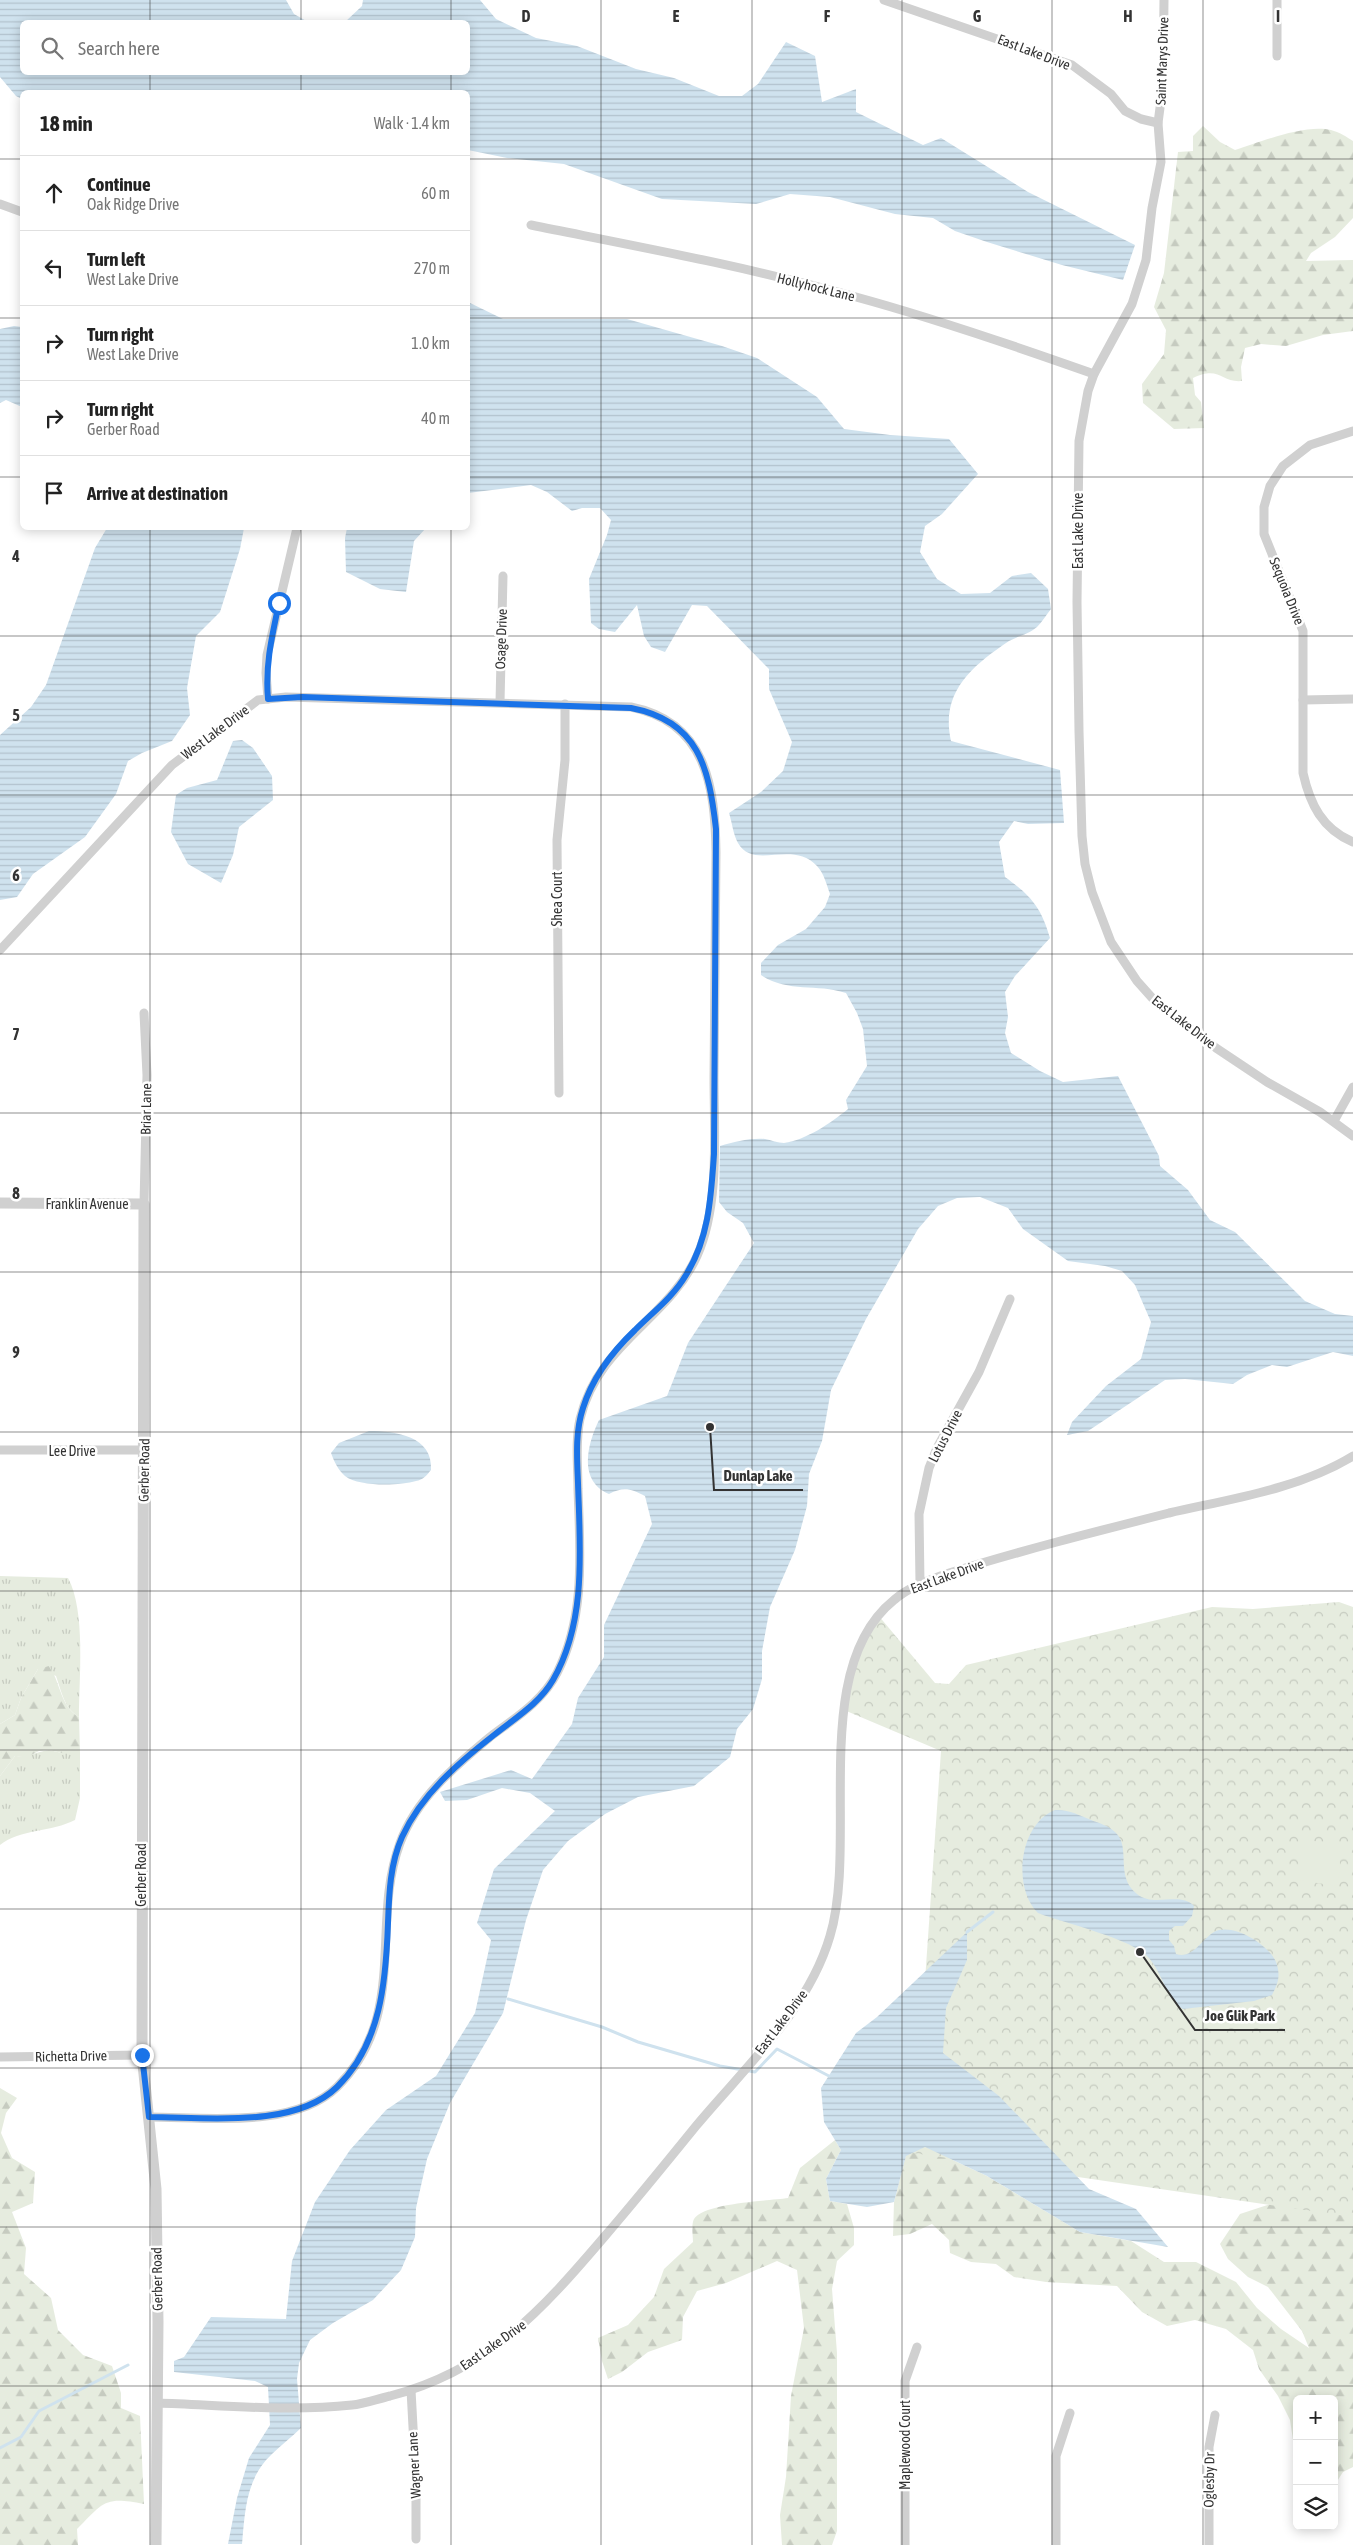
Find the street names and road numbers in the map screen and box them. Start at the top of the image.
street label: Saint Marys Drive [1152,17,1172,105]
street label: East Lake Drive [995,31,1073,73]
street label: Hollyhock Lane [776,270,856,304]
street label: East Lake Drive [1070,493,1086,569]
street label: Sequoia Drive [1266,555,1308,627]
street label: Osage Drive [492,608,510,670]
street label: West Lake Drive [178,701,252,763]
street label: Shea Court [549,871,565,927]
street label: East Lake Drive [1149,992,1219,1052]
street label: Briar Lane [138,1083,154,1135]
street label: Franklin Avenue [45,1196,129,1212]
street label: Lotus Drive [925,1407,965,1465]
street label: Gerber Road [135,1438,153,1502]
street label: Lee Drive [48,1443,96,1459]
street label: East Lake Drive [908,1555,986,1597]
street label: Gerber Road [133,1843,149,1907]
street label: East Lake Drive [752,1987,810,2057]
street label: Richetta Drive [35,2047,107,2065]
street label: Gerber Road [148,2247,166,2311]
street label: East Lake Drive [457,2316,529,2374]
street label: Maplewood Court [897,2400,913,2490]
street label: Wagner Lane [404,2431,424,2499]
street label: Oglesby Dr [1201,2451,1217,2508]

